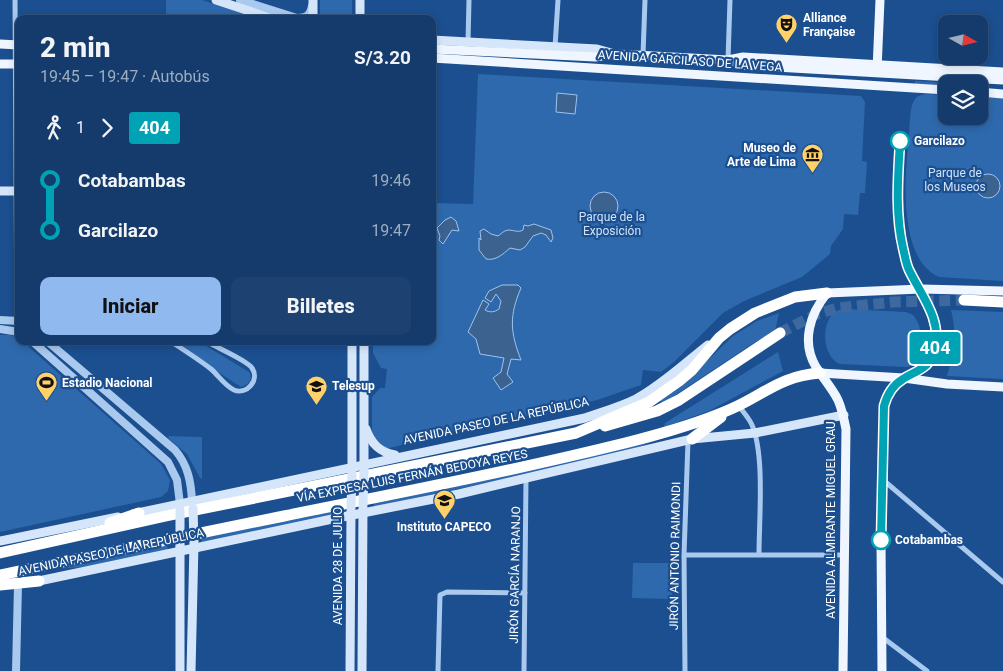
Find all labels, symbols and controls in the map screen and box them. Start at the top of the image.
place label: Alliance Française [803,11,856,39]
theatre icon: Alliance Française [775,13,799,44]
north arrow [938,15,988,65]
map controls [938,15,988,125]
text: 2 min [40,31,111,64]
text: S/3.20 [354,46,411,69]
street label: AVENIDA GARCILASO DE LA VEGA [597,48,783,74]
text: 19:45 – 19:47 · Autobús [40,67,210,86]
button: layers [938,75,988,125]
icon: walk [40,114,68,142]
icon: forward [93,114,121,142]
text: 404 [139,117,170,138]
text: 1 [76,118,85,137]
marker: Garcilazo [890,131,910,151]
place label: Garcilazo [914,134,965,148]
place label: Museo de Arte de Lima [727,141,797,169]
museum icon: Museo de Arte de Lima [800,143,824,174]
park label: Parque de los Museos [924,166,986,194]
text: Cotabambas [78,169,186,192]
text: 19:46 [371,171,411,190]
park label: Parque de la Exposición [579,210,645,238]
text: Garcilazo [78,219,158,242]
text: 19:47 [371,221,411,240]
button: Iniciar [40,277,221,335]
button: Billetes [231,277,411,335]
line badge: 404 [906,332,964,364]
text: 404 [920,337,950,358]
sports icon: Estadio Nacional [34,371,58,402]
school or university icon: Telesup [304,374,328,405]
place label: Estadio Nacional [62,376,153,390]
place label: Telesup [332,379,375,393]
street label: AVENIDA PASEO DE LA REPÚBLICA [402,393,590,448]
street label: AVENIDA ALMIRANTE MIGUEL GRAU [824,421,838,619]
street label: VÍA EXPRESA LUIS FERNÁN BEDOYA REYES [295,446,529,505]
street label: JIRÓN ANTONIO RAIMONDI [666,482,683,630]
school or university icon: Instituto CAPECO [432,488,456,519]
street label: JIRÓN GARCÍA NARANJO [506,506,523,644]
street label: AVENIDA 28 DE JULIO [331,507,345,625]
place label: Instituto CAPECO [397,520,491,534]
street label: AVENIDA PASEO DE LA REPÚBLICA [17,524,205,579]
marker: Cotabambas [871,530,891,550]
place label: Cotabambas [895,533,963,547]

